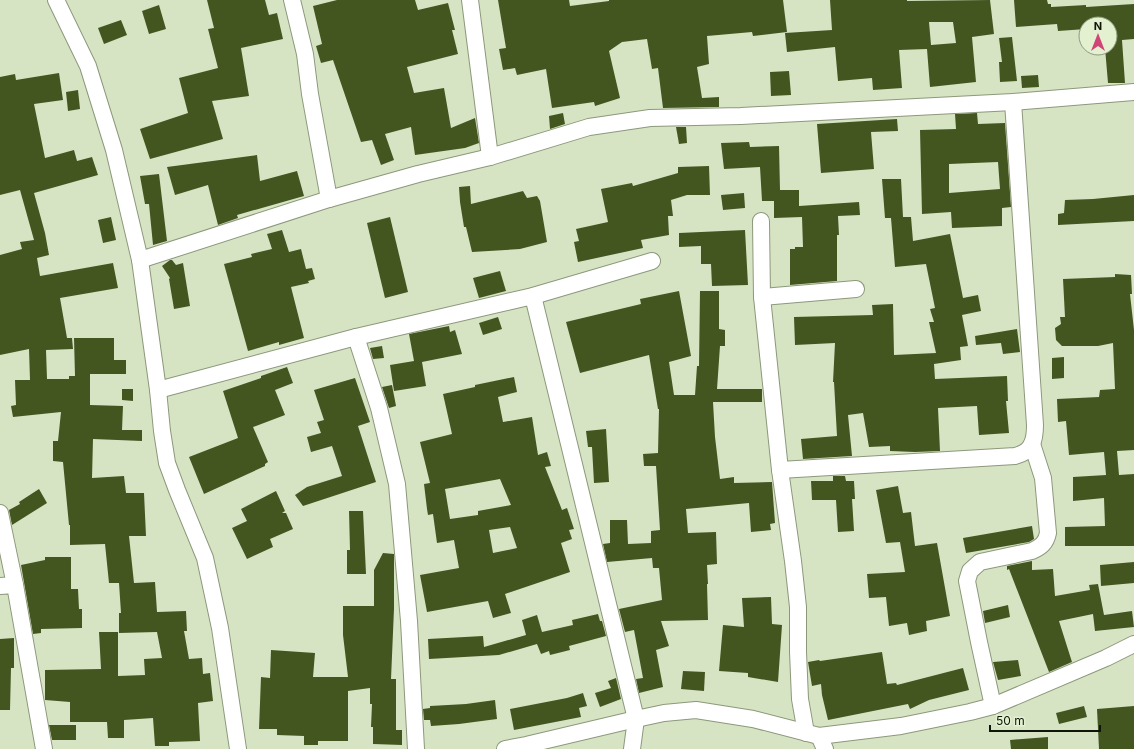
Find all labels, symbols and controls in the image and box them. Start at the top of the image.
north arrow [1078,16,1118,56]
text: N [1094,19,1102,33]
scale bar [990,707,1100,733]
text: 50 m [996,713,1025,728]

